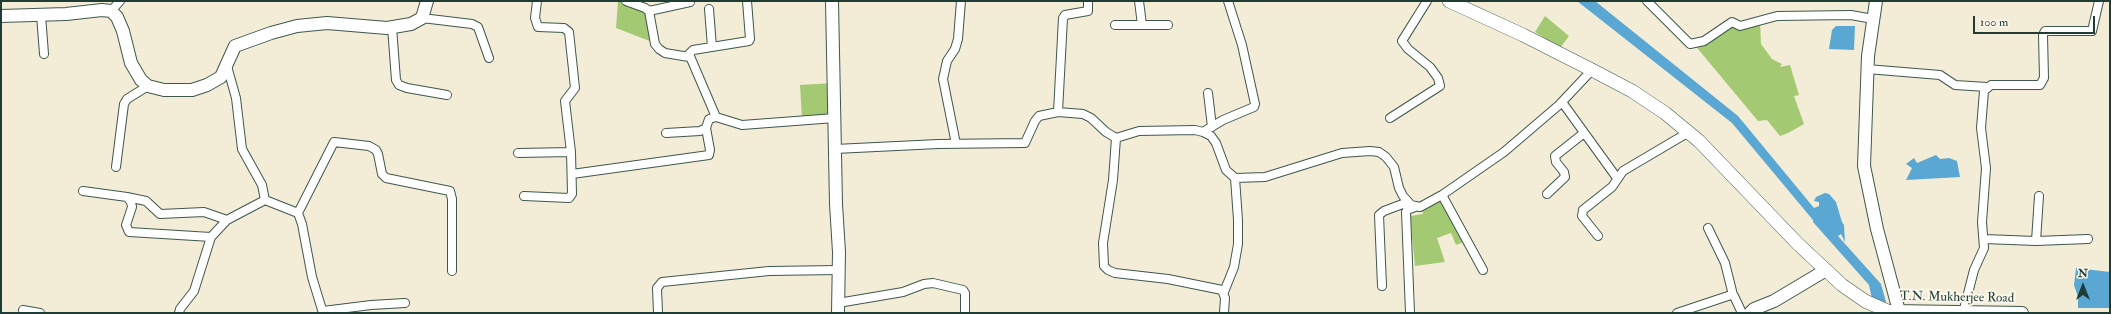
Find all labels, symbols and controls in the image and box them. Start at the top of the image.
scale bar [1975,8,2097,34]
text: 100 m [1980,15,2008,30]
north arrow [2063,266,2103,306]
text: N [2078,267,2088,280]
street label: T.N. Mukherjee Road [1900,289,2014,307]

